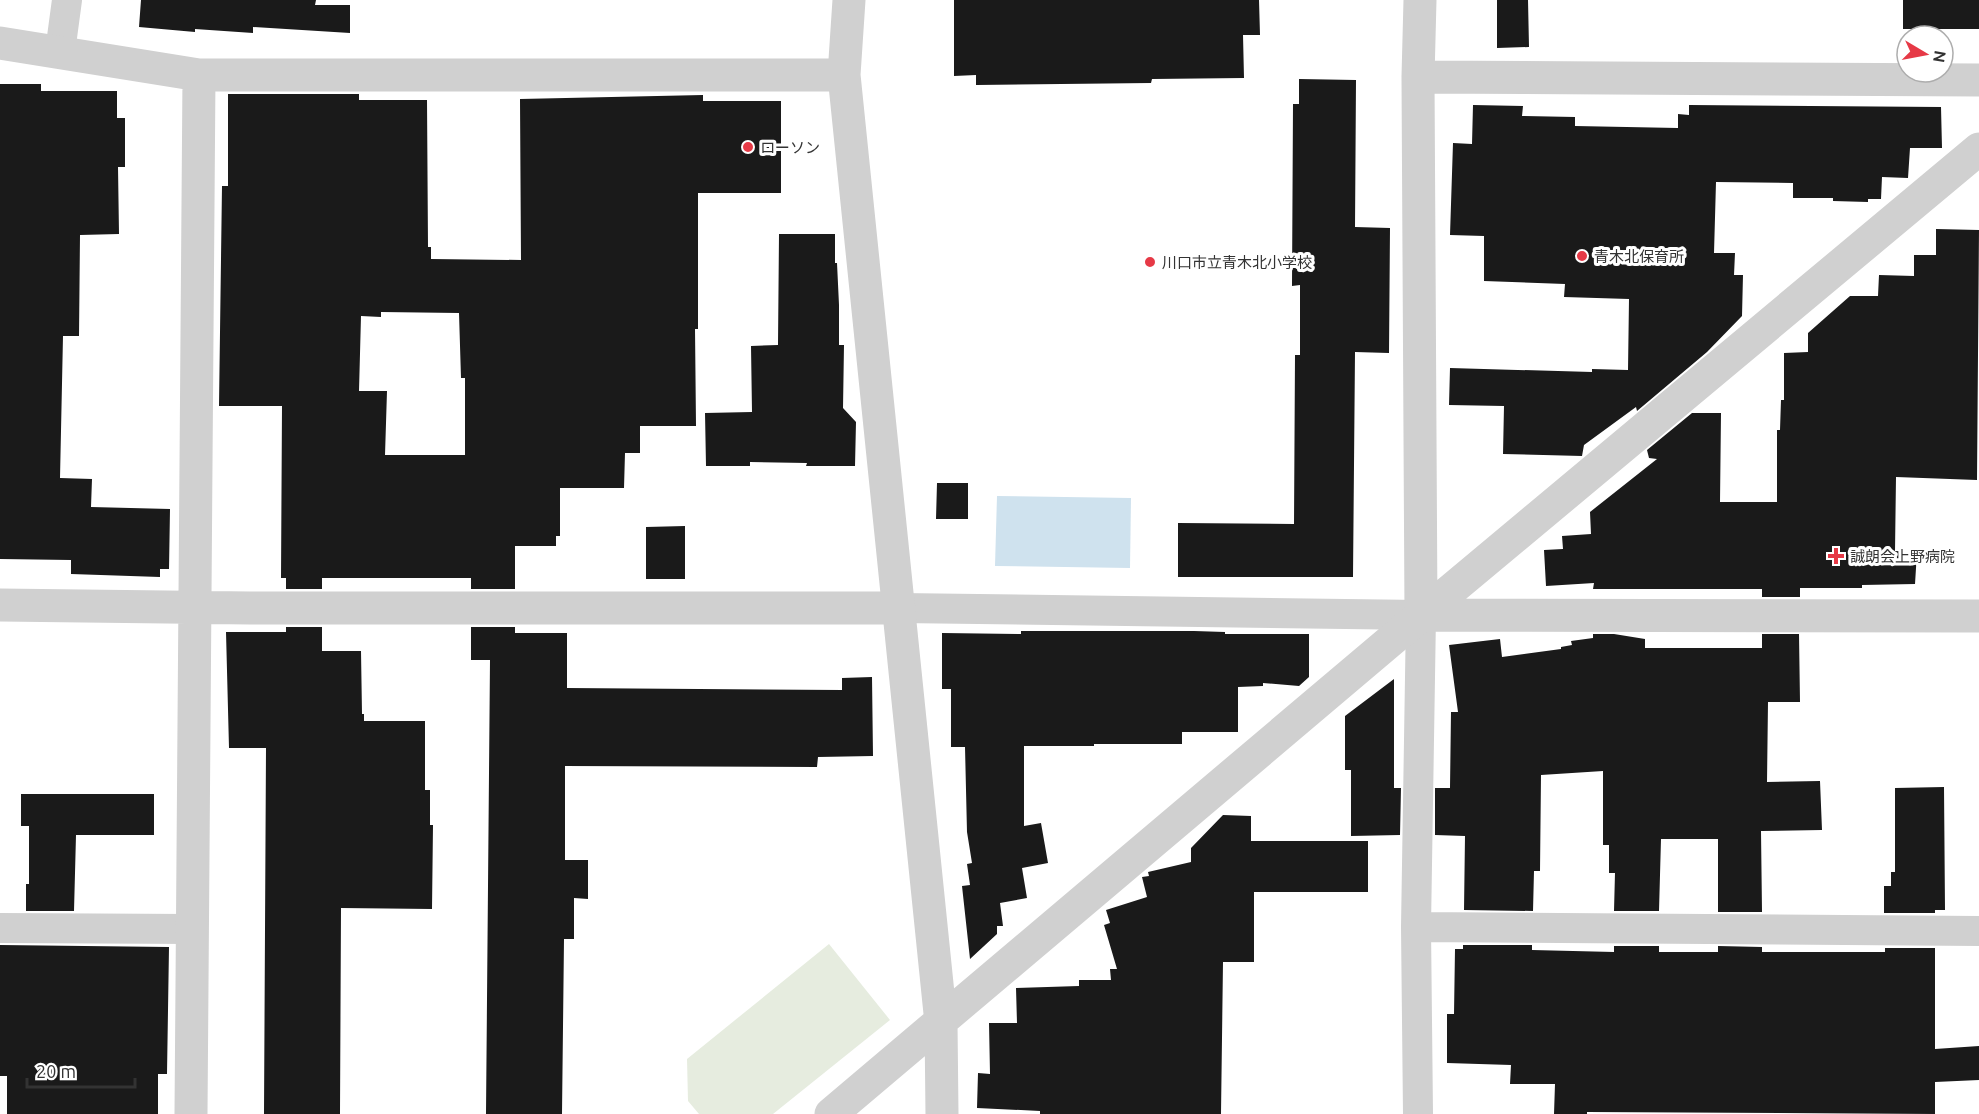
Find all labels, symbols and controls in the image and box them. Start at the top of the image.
north arrow [1895,24,1955,84]
text: N [1930,49,1950,64]
place label: ローソン [760,139,820,156]
marker: ローソン [741,140,755,154]
place label: 青木北保育所 [1594,248,1684,265]
marker: 青木北保育所 [1575,249,1589,263]
place label: 川口市立青木北小学校 [1162,254,1312,271]
marker: 川口市立青木北小学校 [1143,255,1157,269]
marker: 誠朗会上野病院 [1827,547,1845,565]
place label: 誠朗会上野病院 [1850,548,1955,565]
scale bar [27,1051,135,1089]
text: 20 m [36,1061,76,1081]

